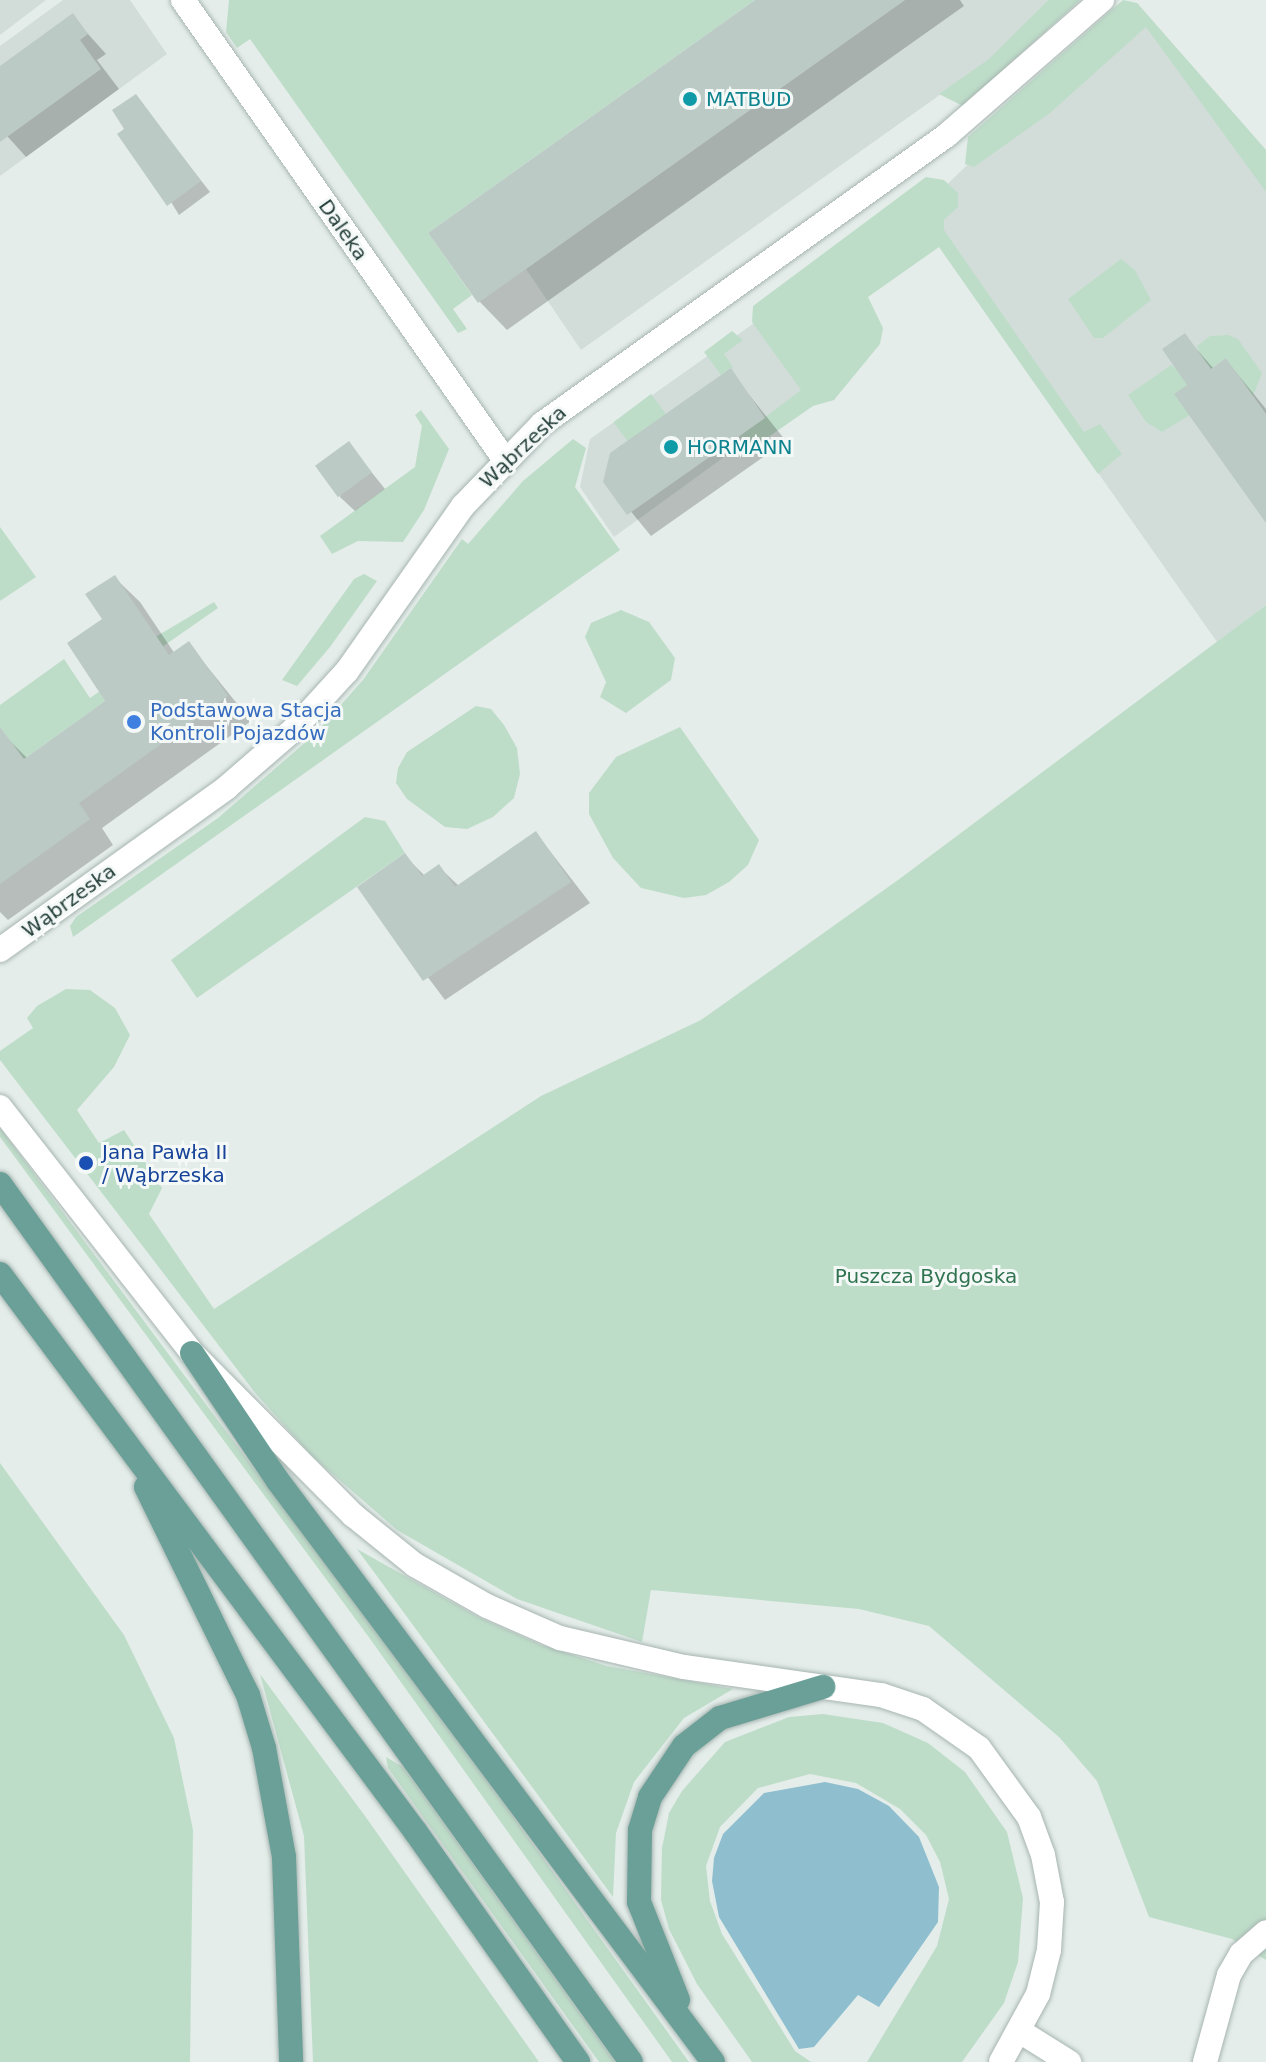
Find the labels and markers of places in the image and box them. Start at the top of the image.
place label: MATBUD [706,87,791,111]
marker: MATBUD [681,90,699,108]
place label: HORMANN [687,435,793,459]
marker: HORMANN [662,438,680,456]
place label: Podstawowa Stacja Kontroli Pojazdów [150,698,342,745]
marker: Podstawowa Stacja Kontroli Pojazdów [125,713,143,731]
place label: Jana Pawła II / Wąbrzeska [102,1140,227,1187]
marker: Jana Pawła II / Wąbrzeska [77,1154,95,1172]

